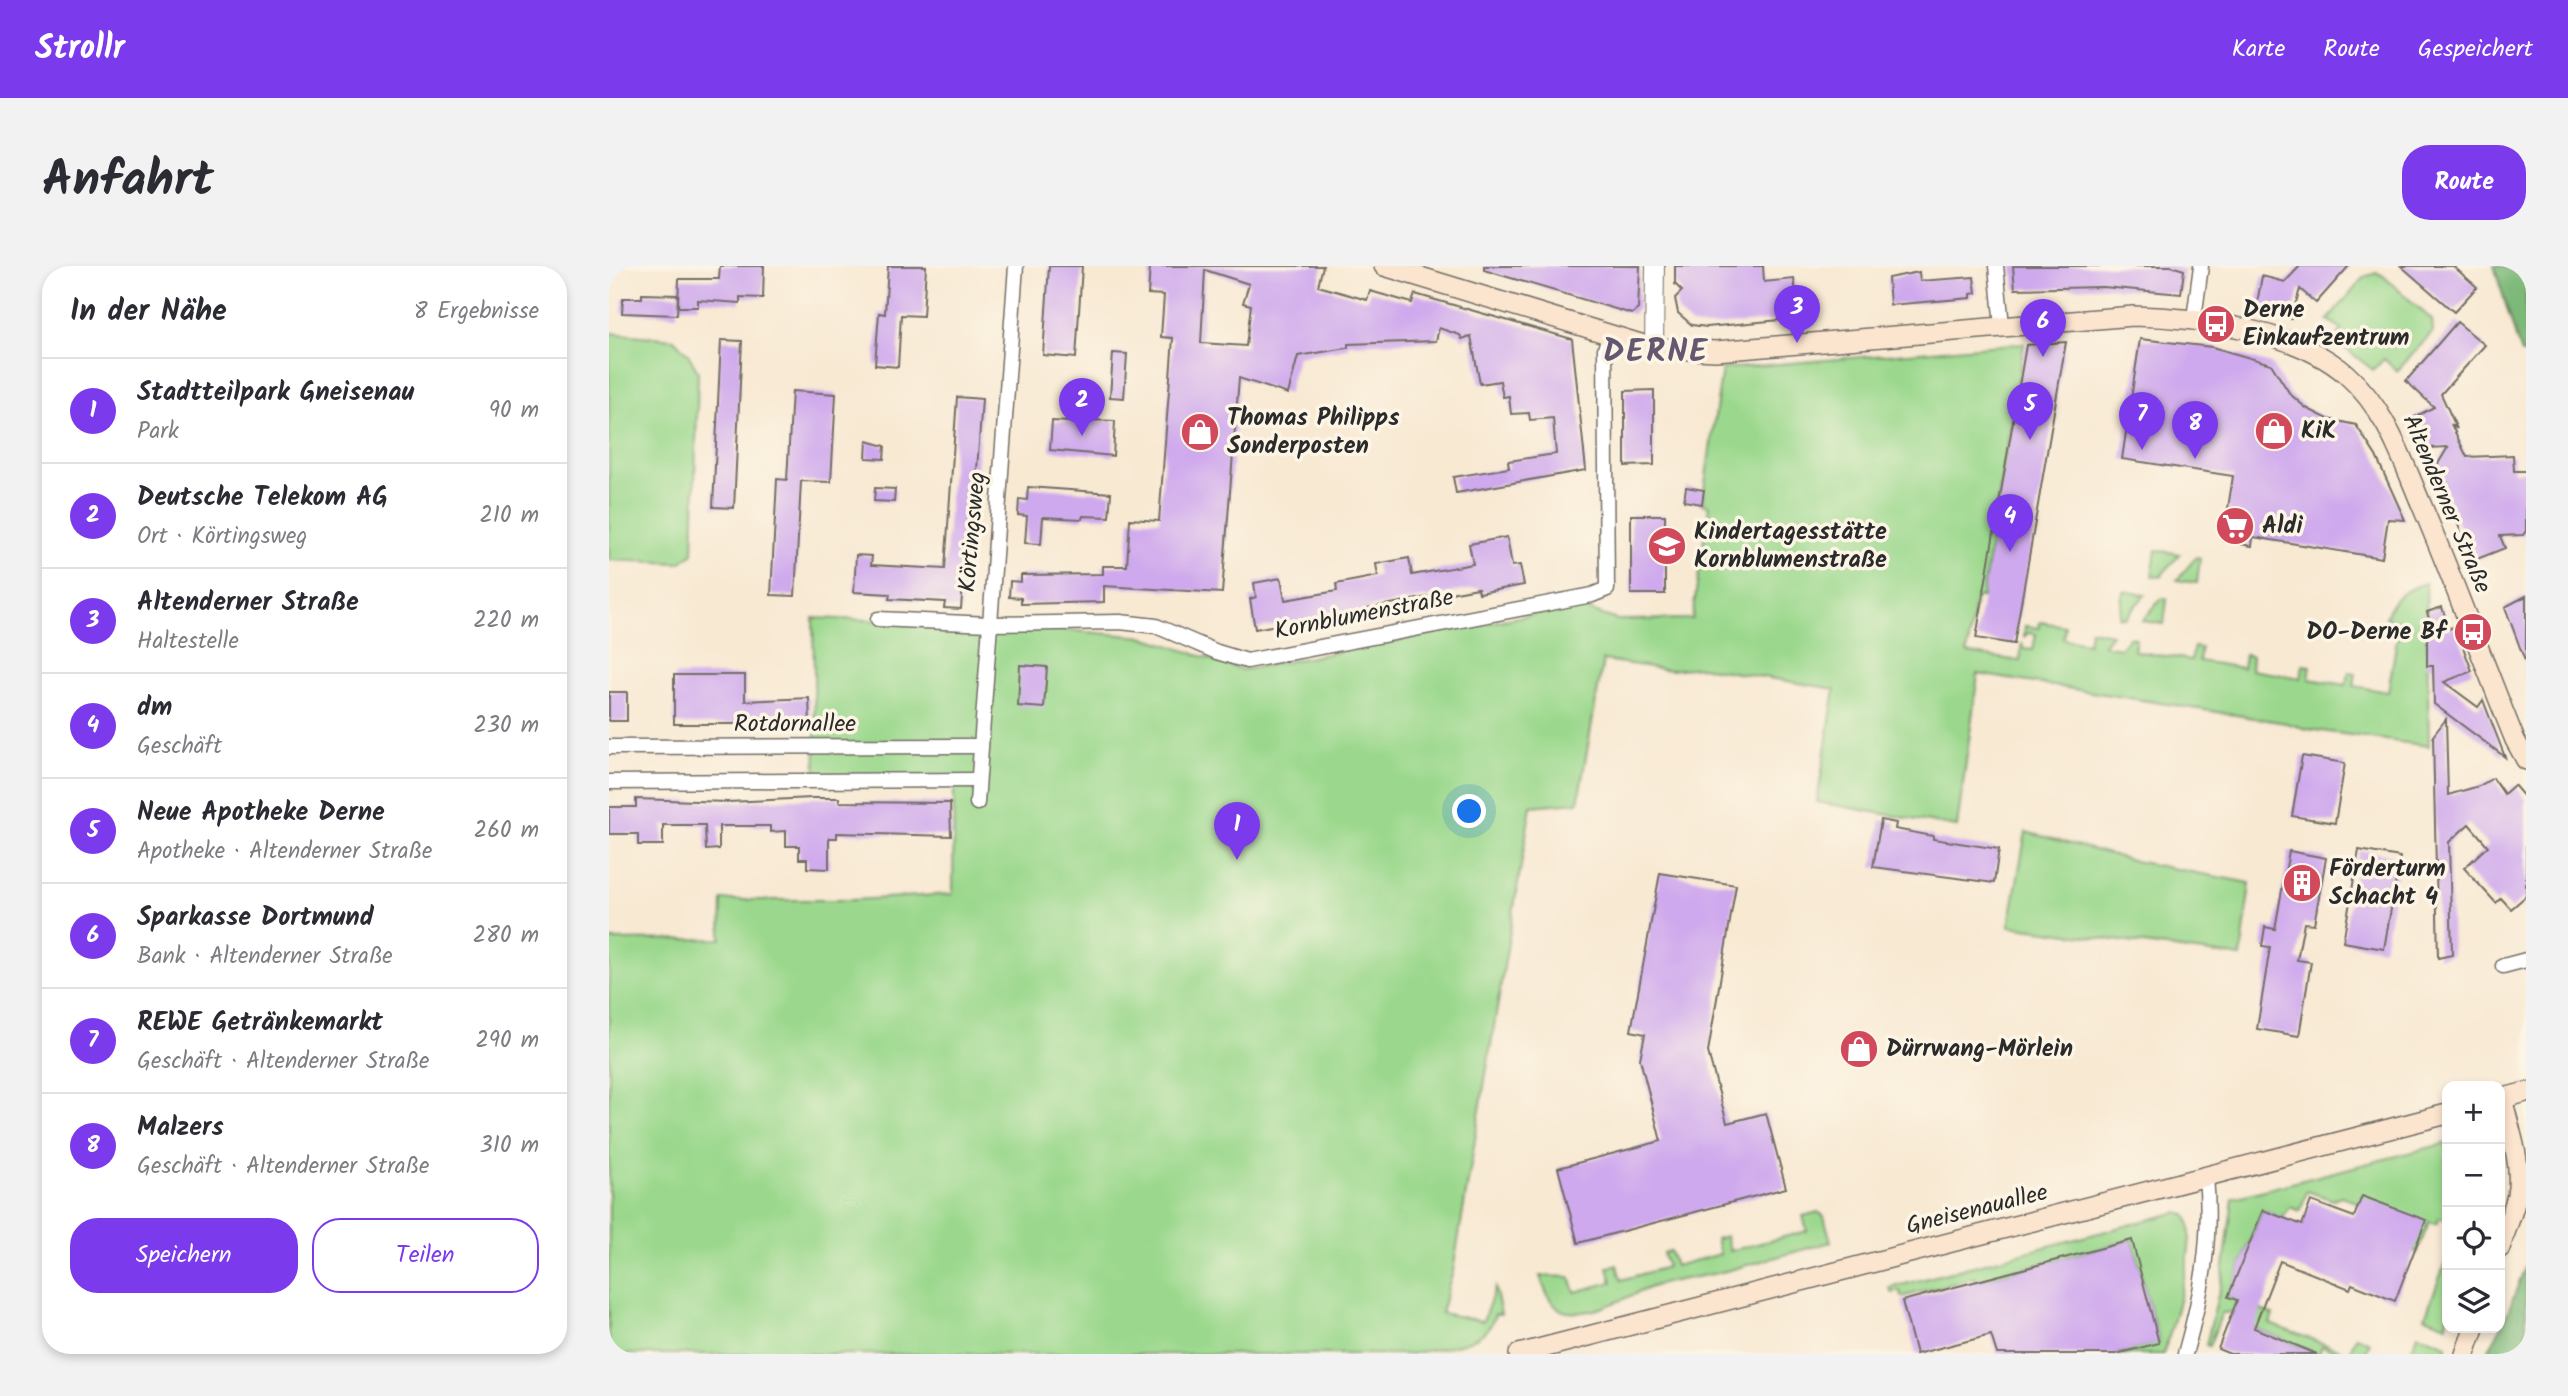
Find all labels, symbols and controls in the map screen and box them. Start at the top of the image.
text: Strollr [35,23,125,76]
text: Karte [2232,30,2285,69]
text: Route [2323,30,2380,69]
text: Gespeichert [2418,30,2533,69]
text: Anfahrt [42,143,214,221]
button: Route [2402,145,2526,220]
pin: 3 [1774,285,1820,343]
text: In der Nähe [70,288,227,336]
place label: Derne Einkaufzentrum [2243,291,2409,358]
text: 8 Ergebnisse [414,294,539,330]
pin: 6 [2020,299,2066,357]
bus stop icon: Derne Einkaufzentrum [2195,303,2237,345]
district label: DERNE [1603,327,1709,378]
text: Stadtteilpark Gneisenau [137,372,414,414]
pin: 2 [1059,378,1105,436]
pin: 5 [2007,382,2053,440]
pin: 7 [2119,392,2165,450]
text: 1 [90,393,96,429]
text: 90 m [489,393,539,429]
place label: Thomas Philipps Sonderposten [1227,399,1399,466]
pin: 8 [2172,401,2218,459]
street label: Altenderner Straße [2391,408,2501,600]
shop icon: KiK [2253,410,2295,452]
shop icon: Thomas Philipps Sonderposten [1179,411,1221,453]
place label: KiK [2301,412,2336,451]
text: Park [137,414,179,450]
street label: Körtingsweg [948,470,998,594]
text: Deutsche Telekom AG [137,477,388,519]
pin: 4 [1987,494,2033,552]
text: 2 [86,498,100,534]
text: 210 m [479,498,539,534]
supermarket icon: Aldi [2214,505,2256,547]
place label: Aldi [2262,507,2303,546]
place label: Kindertagesstätte Kornblumenstraße [1694,513,1887,580]
text: Ort · Körtingsweg [137,519,307,555]
school or university icon: Kindertagesstätte Kornblumenstraße [1646,525,1688,567]
street label: Kornblumenstraße [1271,578,1457,652]
text: Altenderner Straße [137,582,359,624]
text: 3 [87,603,99,639]
text: 220 m [473,603,539,639]
bus stop icon: DO-Derne Bf [2452,611,2494,653]
place label: DO-Derne Bf [2306,613,2449,652]
text: Haltestelle [137,624,239,660]
text: dm [137,687,172,729]
street label: Rotdornallee [734,705,856,744]
text: 4 [87,708,99,744]
text: 230 m [473,708,539,744]
text: Geschäft [137,729,222,765]
text: Neue Apotheke Derne [137,792,385,834]
your location [1452,794,1486,828]
pin: 1 [1214,802,1260,860]
text: 5 [87,813,99,849]
text: 260 m [474,813,539,849]
text: Apotheke · Altenderner Straße [137,834,432,870]
place label: Förderturm Schacht 4 [2329,850,2446,917]
building icon: Förderturm Schacht 4 [2281,862,2323,904]
text: Sparkasse Dortmund [137,897,374,939]
text: 6 [87,918,99,954]
text: 280 m [473,918,539,954]
text: Bank · Altenderner Straße [137,939,393,975]
text: REWE Getränkemarkt [137,1002,383,1044]
text: 7 [88,1023,98,1059]
text: 290 m [475,1023,539,1059]
shop icon: Dürrwang-Mörlein [1838,1028,1880,1070]
place label: Dürrwang-Mörlein [1886,1030,2073,1069]
text: Geschäft · Altenderner Straße [137,1044,429,1080]
map controls [2442,1081,2505,1333]
button: + [2442,1081,2505,1144]
text: Malzers [137,1107,224,1149]
text: 8 [86,1128,100,1164]
text: 310 m [480,1128,539,1164]
button: − [2442,1144,2505,1207]
text: Geschäft · Altenderner Straße [137,1149,429,1185]
street label: Gneisenauallee [1902,1173,2052,1246]
button: locate [2442,1207,2505,1270]
button: Speichern [70,1218,298,1293]
button: Teilen [312,1218,539,1293]
button: layers [2442,1270,2505,1333]

